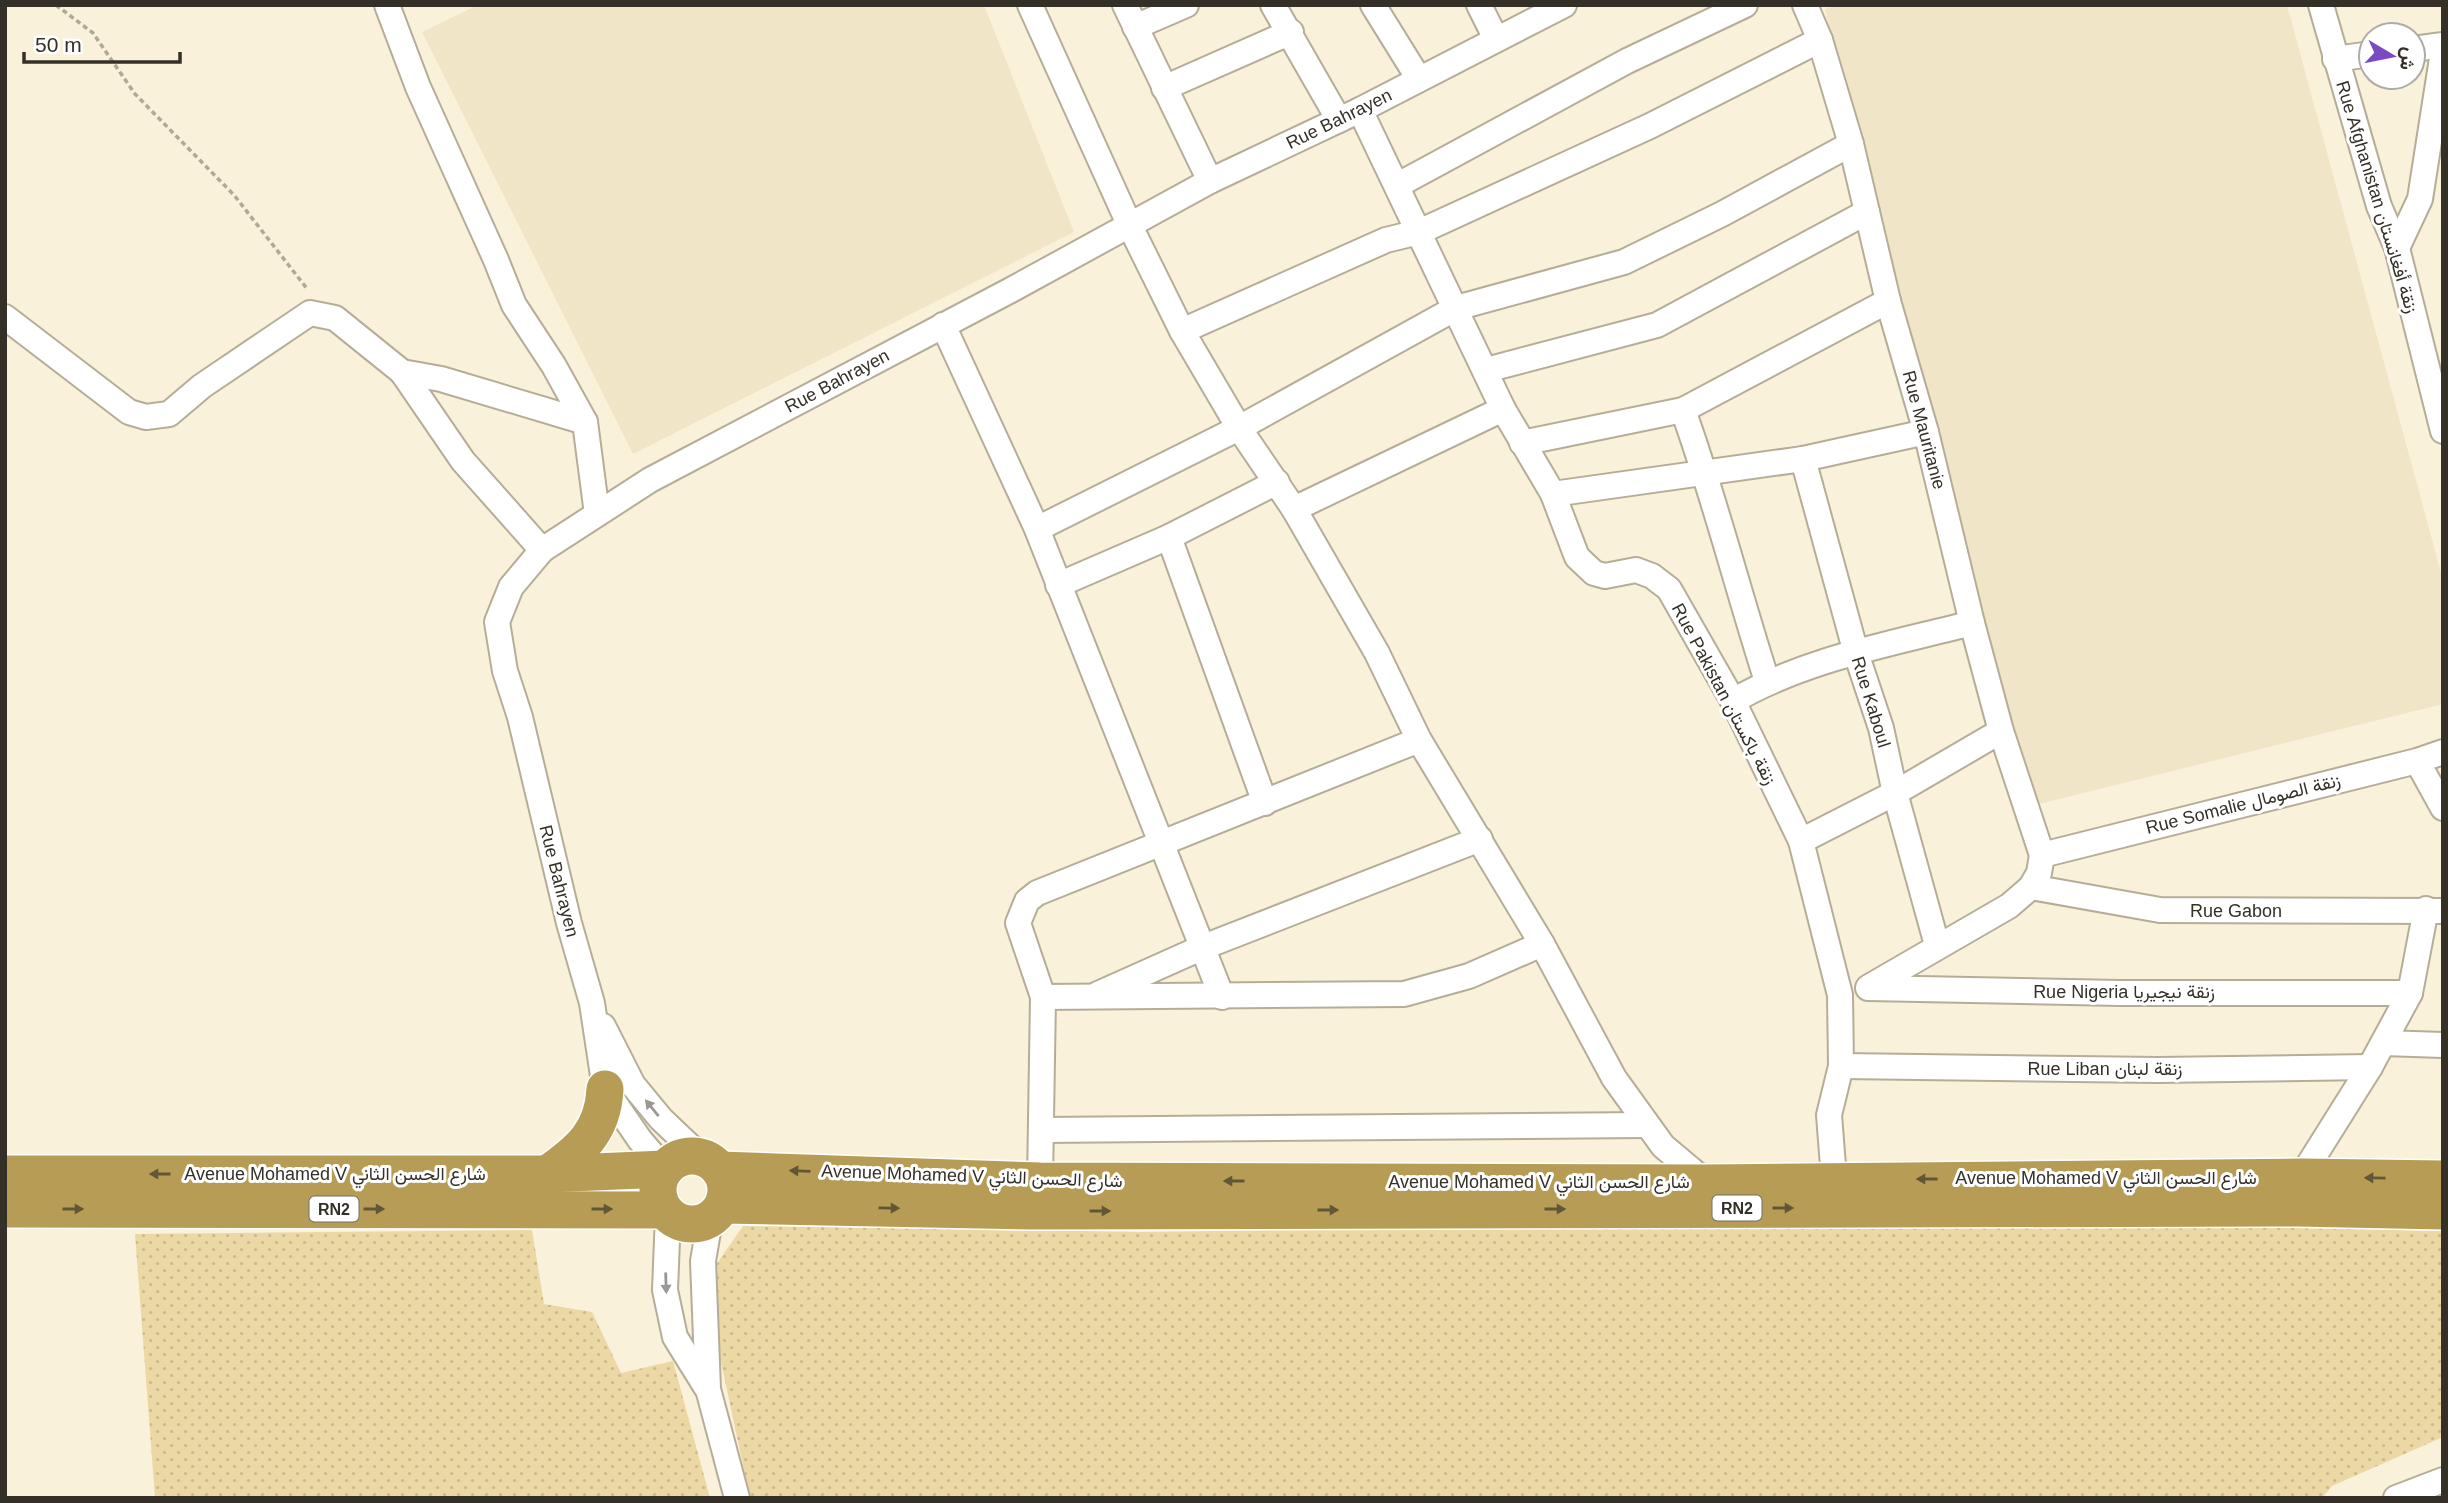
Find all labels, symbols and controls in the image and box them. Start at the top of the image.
scale bar [24,21,180,65]
north arrow [2357,21,2427,91]
text: 50 m [35,33,82,56]
text: ش [2395,46,2421,72]
street label: Rue Afghanistan زنقة أفغانستان [2331,78,2422,316]
street label: Rue Bahrayen [1283,85,1395,153]
street label: Rue Bahrayen [782,345,892,417]
street label: Rue Mauritanie [1899,368,1949,492]
street label: Rue Pakistan زنقة باكستان [1667,600,1780,789]
street label: Rue Kaboul [1848,654,1894,750]
street label: Rue Somalie زنقة الصومال [2144,770,2343,839]
street label: Rue Bahrayen [535,823,583,939]
street label: Rue Gabon [2190,901,2282,921]
street label: Rue Nigeria زنقة نيجيريا [2033,982,2215,1003]
street label: Rue Liban زنقة لبنان [2028,1059,2182,1080]
one-way arrow [644,1099,659,1117]
street label: Avenue Mohamed V شارع الحسن الثاني [821,1161,1123,1196]
street label: Avenue Mohamed V شارع الحسن الثاني [184,1164,486,1189]
one-way arrow [789,1165,811,1176]
one-way arrow [149,1168,171,1180]
street label: Avenue Mohamed V شارع الحسن الثاني [1955,1168,2257,1193]
street label: Avenue Mohamed V شارع الحسن الثاني [1388,1172,1690,1197]
one-way arrow [2363,1172,2385,1184]
one-way arrow [1915,1173,1937,1185]
one-way arrow [1222,1175,1244,1187]
road number: RN2 [310,1196,358,1222]
road number: RN2 [1712,1196,1762,1220]
one-way arrow [878,1202,900,1214]
one-way arrow [1772,1202,1794,1214]
one-way arrow [63,1203,85,1215]
one-way arrow [364,1203,386,1215]
one-way arrow [591,1203,613,1215]
one-way arrow [1544,1203,1566,1215]
one-way arrow [1317,1204,1339,1216]
one-way arrow [1089,1205,1111,1217]
one-way arrow [661,1273,672,1295]

